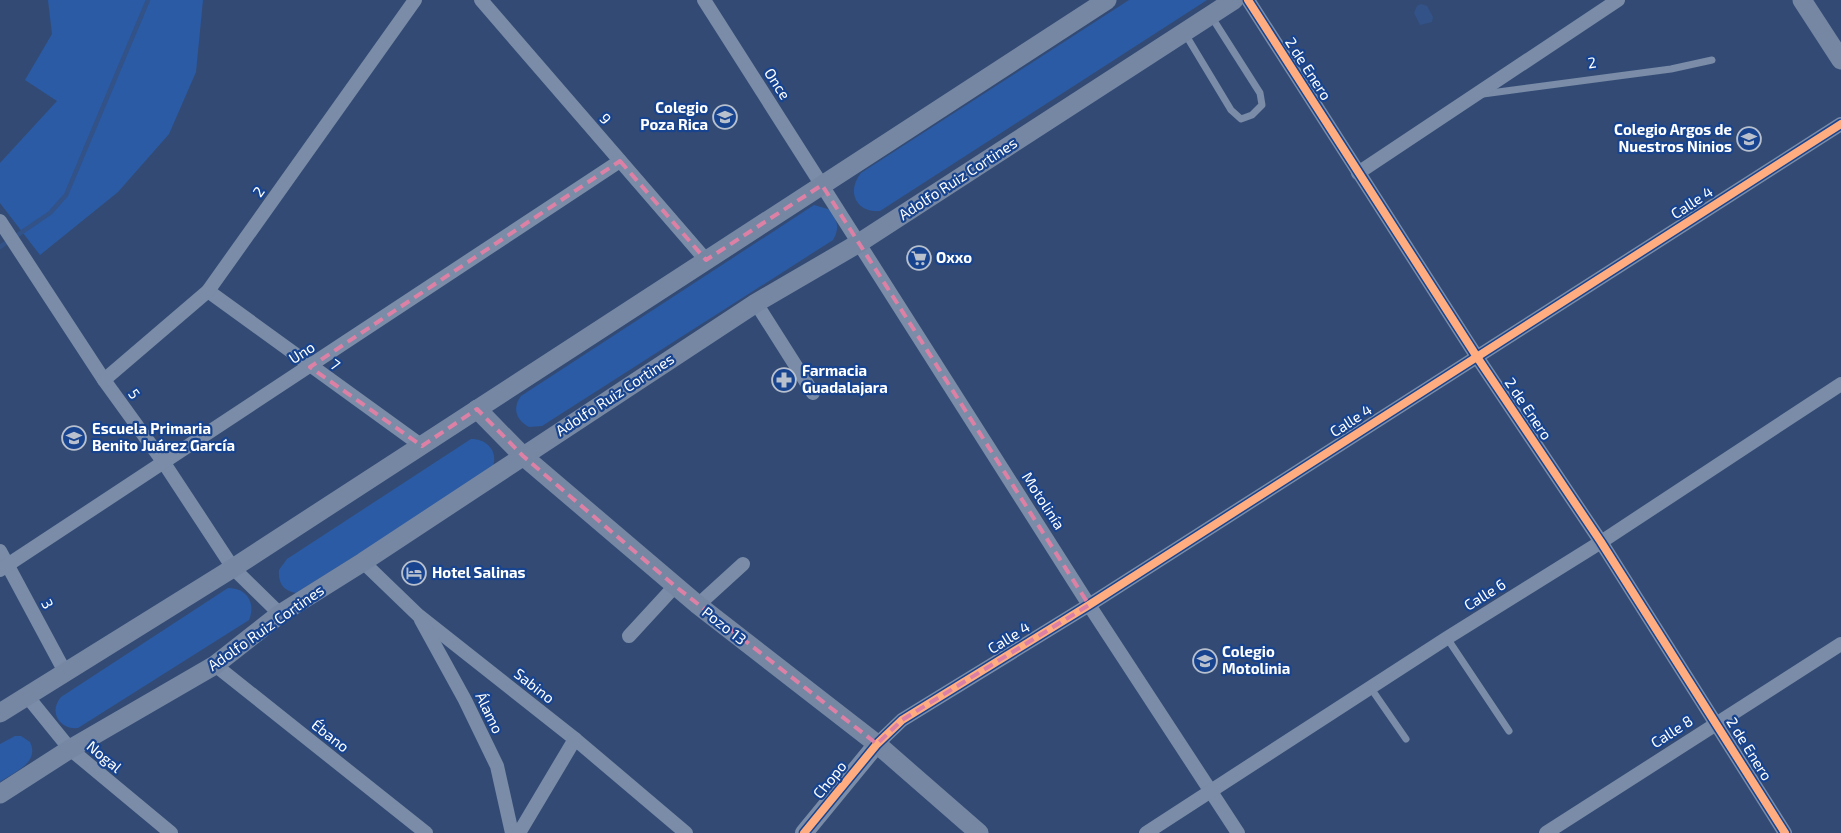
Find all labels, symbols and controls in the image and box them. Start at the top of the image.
street label: 2 de Enero [1282,34,1336,103]
street label: 2 [1586,53,1597,72]
street label: Once [761,64,795,103]
place label: Colegio Poza Rica [640,98,708,133]
school or university icon: Colegio Poza Rica [712,104,738,130]
street label: 9 [596,109,615,127]
place label: Colegio Argos de Nuestros Ninios [1614,120,1732,155]
school or university icon: Colegio Argos de Nuestros Ninios [1736,126,1762,152]
street label: Adolfo Ruiz Cortines [895,133,1020,223]
street label: Calle 4 [1667,182,1716,222]
street label: 2 [248,183,268,200]
supermarket icon: Oxxo [906,245,932,271]
place label: Oxxo [936,248,972,266]
street label: Uno [285,337,318,367]
street label: Adolfo Ruiz Cortines [552,349,677,439]
street label: 7 [327,355,344,374]
place label: Farmacia Guadalajara [802,361,888,396]
pharmacy icon: Farmacia Guadalajara [771,367,797,393]
street label: 2 de Enero [1501,374,1556,443]
street label: 5 [125,385,144,402]
street label: Calle 4 [1326,400,1375,440]
place label: Escuela Primaria Benito Juárez García [92,419,235,454]
school or university icon: Escuela Primaria Benito Juárez García [61,425,87,451]
street label: Motolinía [1019,468,1069,533]
hotel icon: Hotel Salinas [401,560,427,586]
place label: Hotel Salinas [432,563,526,581]
street label: Calle 6 [1460,574,1509,614]
street label: Adolfo Ruiz Cortines [204,580,327,674]
street label: 3 [38,596,58,611]
street label: Pozo 13 [699,602,750,648]
street label: Calle 4 [984,617,1033,657]
place label: Colegio Motolinia [1222,642,1290,677]
school or university icon: Colegio Motolinia [1192,648,1218,674]
street label: Sabino [511,664,558,707]
street label: Álamo [472,689,508,736]
street label: Calle 8 [1647,711,1696,751]
street label: 2 de Enero [1723,713,1776,783]
street label: Ébano [308,715,353,755]
street label: Nogal [84,736,126,776]
street label: Chopo [809,757,850,802]

